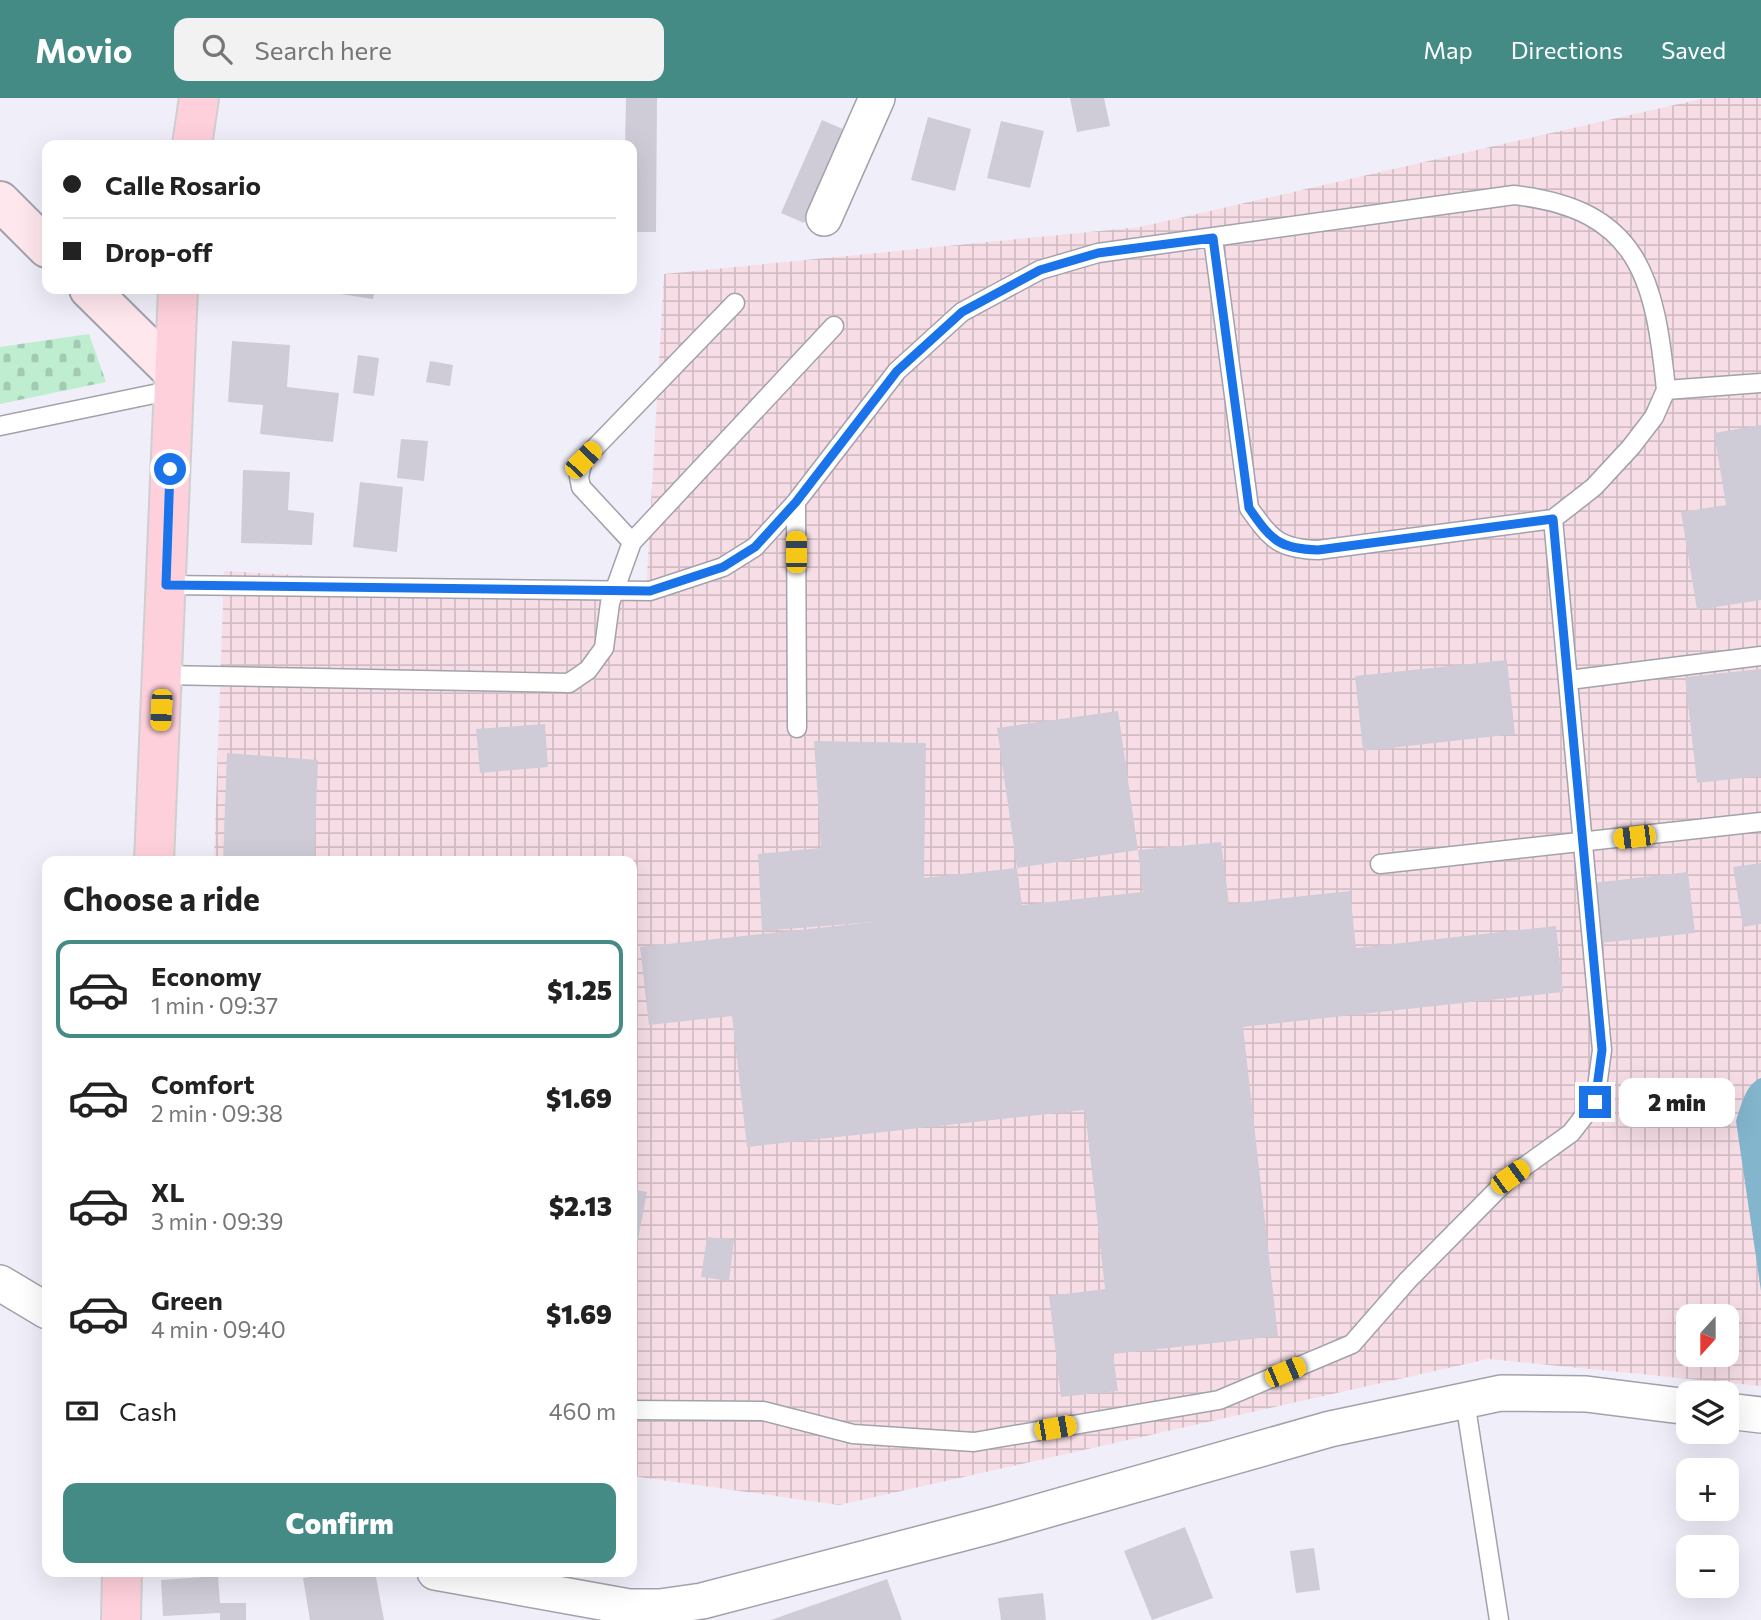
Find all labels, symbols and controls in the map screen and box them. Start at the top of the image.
search box [174,18,664,81]
text: Movio [35,29,132,70]
icon: search [198,30,236,68]
text: Search here [254,34,392,65]
text: Map [1423,35,1473,64]
text: Directions [1511,35,1623,64]
text: Saved [1661,35,1726,64]
text: Calle Rosario [105,169,261,200]
text: Drop-off [105,236,212,267]
car [561,438,606,482]
route start [154,453,186,485]
car [786,531,807,573]
car [150,688,173,732]
car [1612,824,1657,850]
text: Choose a ride [63,878,260,918]
icon: car [67,958,130,1021]
text: Economy [151,960,262,991]
text: $1.25 [547,974,612,1005]
text: 1 min · 09:37 [151,991,278,1019]
icon: car [67,1066,130,1129]
text: Comfort [151,1068,254,1099]
callout: 2 min [1620,1077,1735,1126]
text: $1.69 [546,1082,612,1113]
route end [1579,1086,1611,1118]
text: 2 min [1648,1088,1706,1116]
text: 2 min · 09:38 [151,1099,283,1127]
car [1487,1156,1534,1198]
icon: car [67,1174,130,1237]
text: XL [151,1176,185,1207]
text: $2.13 [549,1190,612,1221]
text: 3 min · 09:39 [151,1207,283,1235]
icon: car [67,1282,130,1345]
text: Green [151,1284,223,1315]
text: $1.69 [546,1298,612,1329]
north arrow [1676,1304,1740,1367]
map controls [1676,1304,1739,1598]
text: 4 min · 09:40 [151,1315,286,1343]
car [1262,1354,1309,1390]
button: layers [1676,1381,1739,1444]
icon: cash [63,1392,101,1430]
text: Cash [119,1395,177,1426]
text: 460 m [549,1397,616,1425]
car [1033,1414,1078,1442]
button: + [1676,1458,1739,1521]
button: Confirm [63,1483,616,1563]
button: − [1676,1535,1739,1598]

